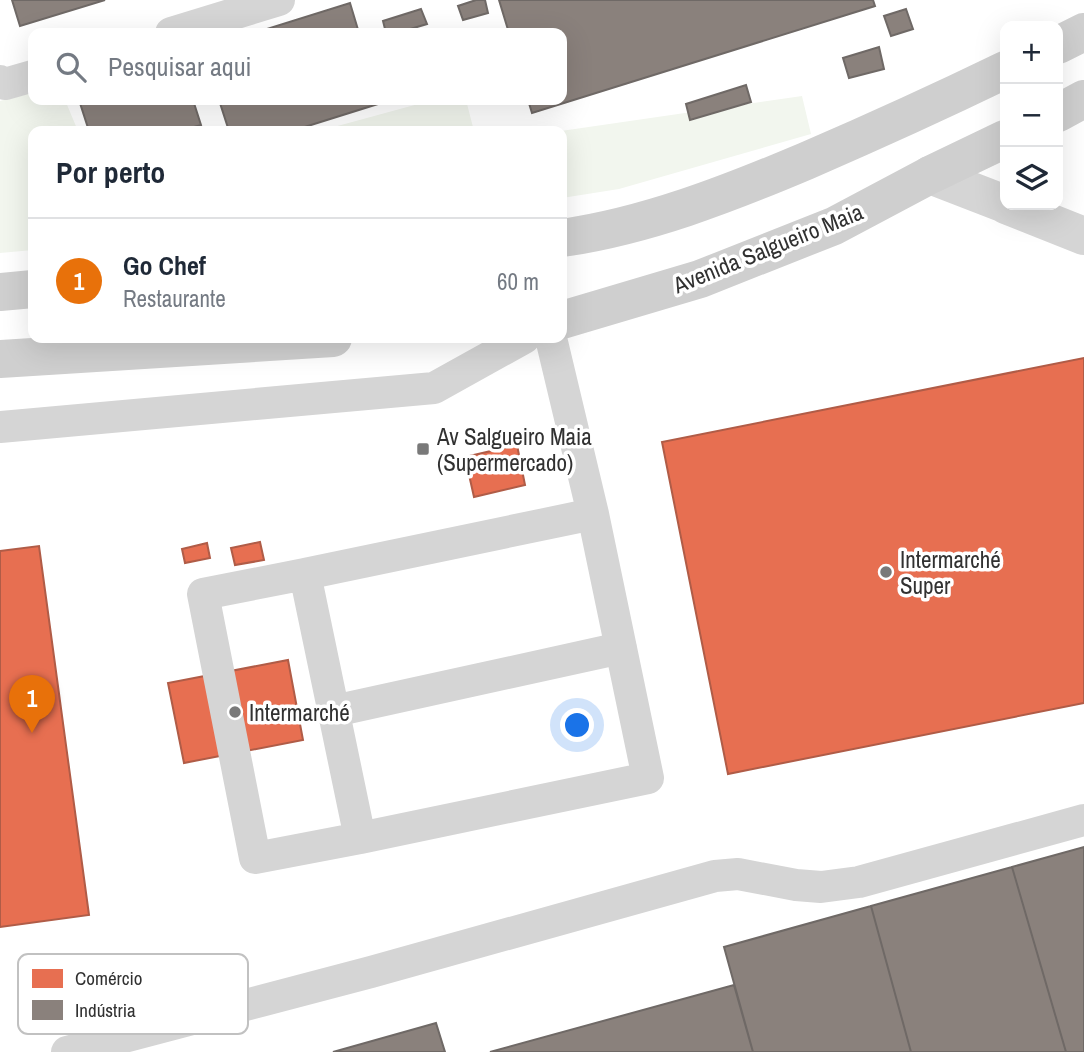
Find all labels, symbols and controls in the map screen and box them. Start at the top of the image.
map controls [1000,21,1063,210]
button: + [1000,21,1063,84]
search box [28,28,567,105]
icon: search [52,48,90,86]
text: Pesquisar aqui [108,49,251,84]
button: − [1000,84,1063,147]
button: layers [1000,147,1063,210]
text: Por perto [56,152,165,192]
street label: Avenida Salgueiro Maia [668,196,868,301]
text: Go Chef [123,248,206,283]
text: 1 [74,266,84,297]
text: 60 m [497,266,539,297]
text: Restaurante [123,283,226,314]
place label: Av Salgueiro Maia (Supermercado) [436,421,592,478]
marker: Av Salgueiro Maia (Supermercado) [415,441,431,457]
place label: Intermarché Super [900,544,1001,601]
marker: Intermarché Super [878,564,894,580]
pin: 1 [9,675,55,733]
place label: Intermarché [249,697,350,728]
marker: Intermarché [227,704,243,720]
your location [560,708,594,742]
legend [18,954,248,1034]
text: Comércio [75,965,143,991]
text: Indústria [75,997,136,1023]

